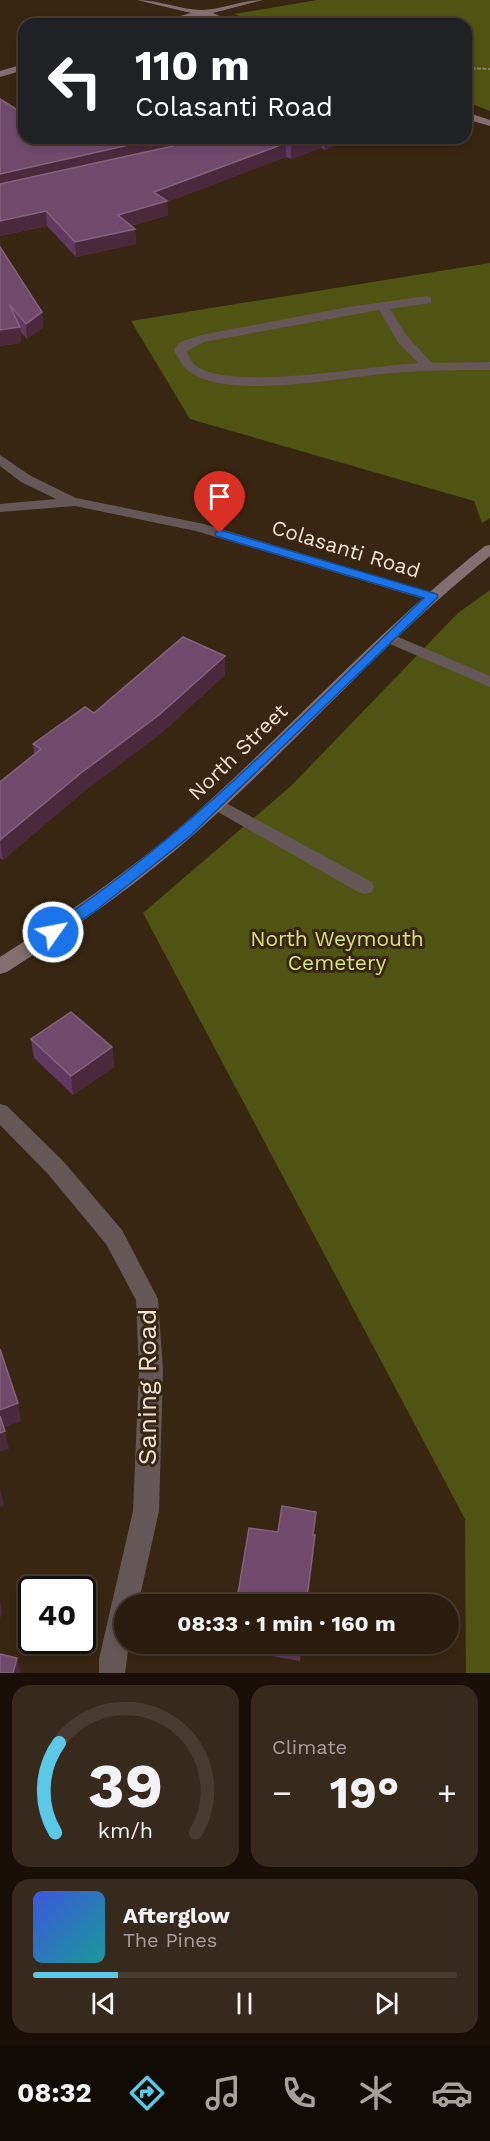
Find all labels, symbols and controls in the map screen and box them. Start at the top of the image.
text: 110 m [135,41,250,90]
icon: left [36,42,114,120]
text: Colasanti Road [135,91,333,123]
pin [194,471,245,533]
icon: arrive [203,480,236,513]
street label: Colasanti Road [269,514,423,583]
street label: North Street [183,698,293,805]
position arrow [21,900,85,964]
park label: North Weymouth Cemetery [250,926,424,975]
street label: Saning Road [132,1309,162,1465]
speed limit sign: 40 [18,1576,96,1654]
text: 08:33 · 1 min · 160 m [177,1611,396,1636]
text: Climate [272,1735,347,1759]
text: 39 [88,1749,163,1822]
text: 19° [330,1766,399,1819]
text: − [272,1773,292,1812]
text: + [437,1773,457,1812]
text: km/h [98,1818,153,1843]
text: Afterglow [123,1903,230,1928]
text: The Pines [123,1928,217,1952]
icon: previous [87,1987,120,2020]
icon: pause [228,1987,261,2020]
icon: next [370,1987,403,2020]
icon: directions [126,2072,168,2114]
icon: music [202,2072,244,2114]
icon: phone [278,2072,320,2114]
icon: climate [355,2072,397,2114]
icon: car [431,2072,473,2114]
text: 08:32 [17,2077,92,2109]

